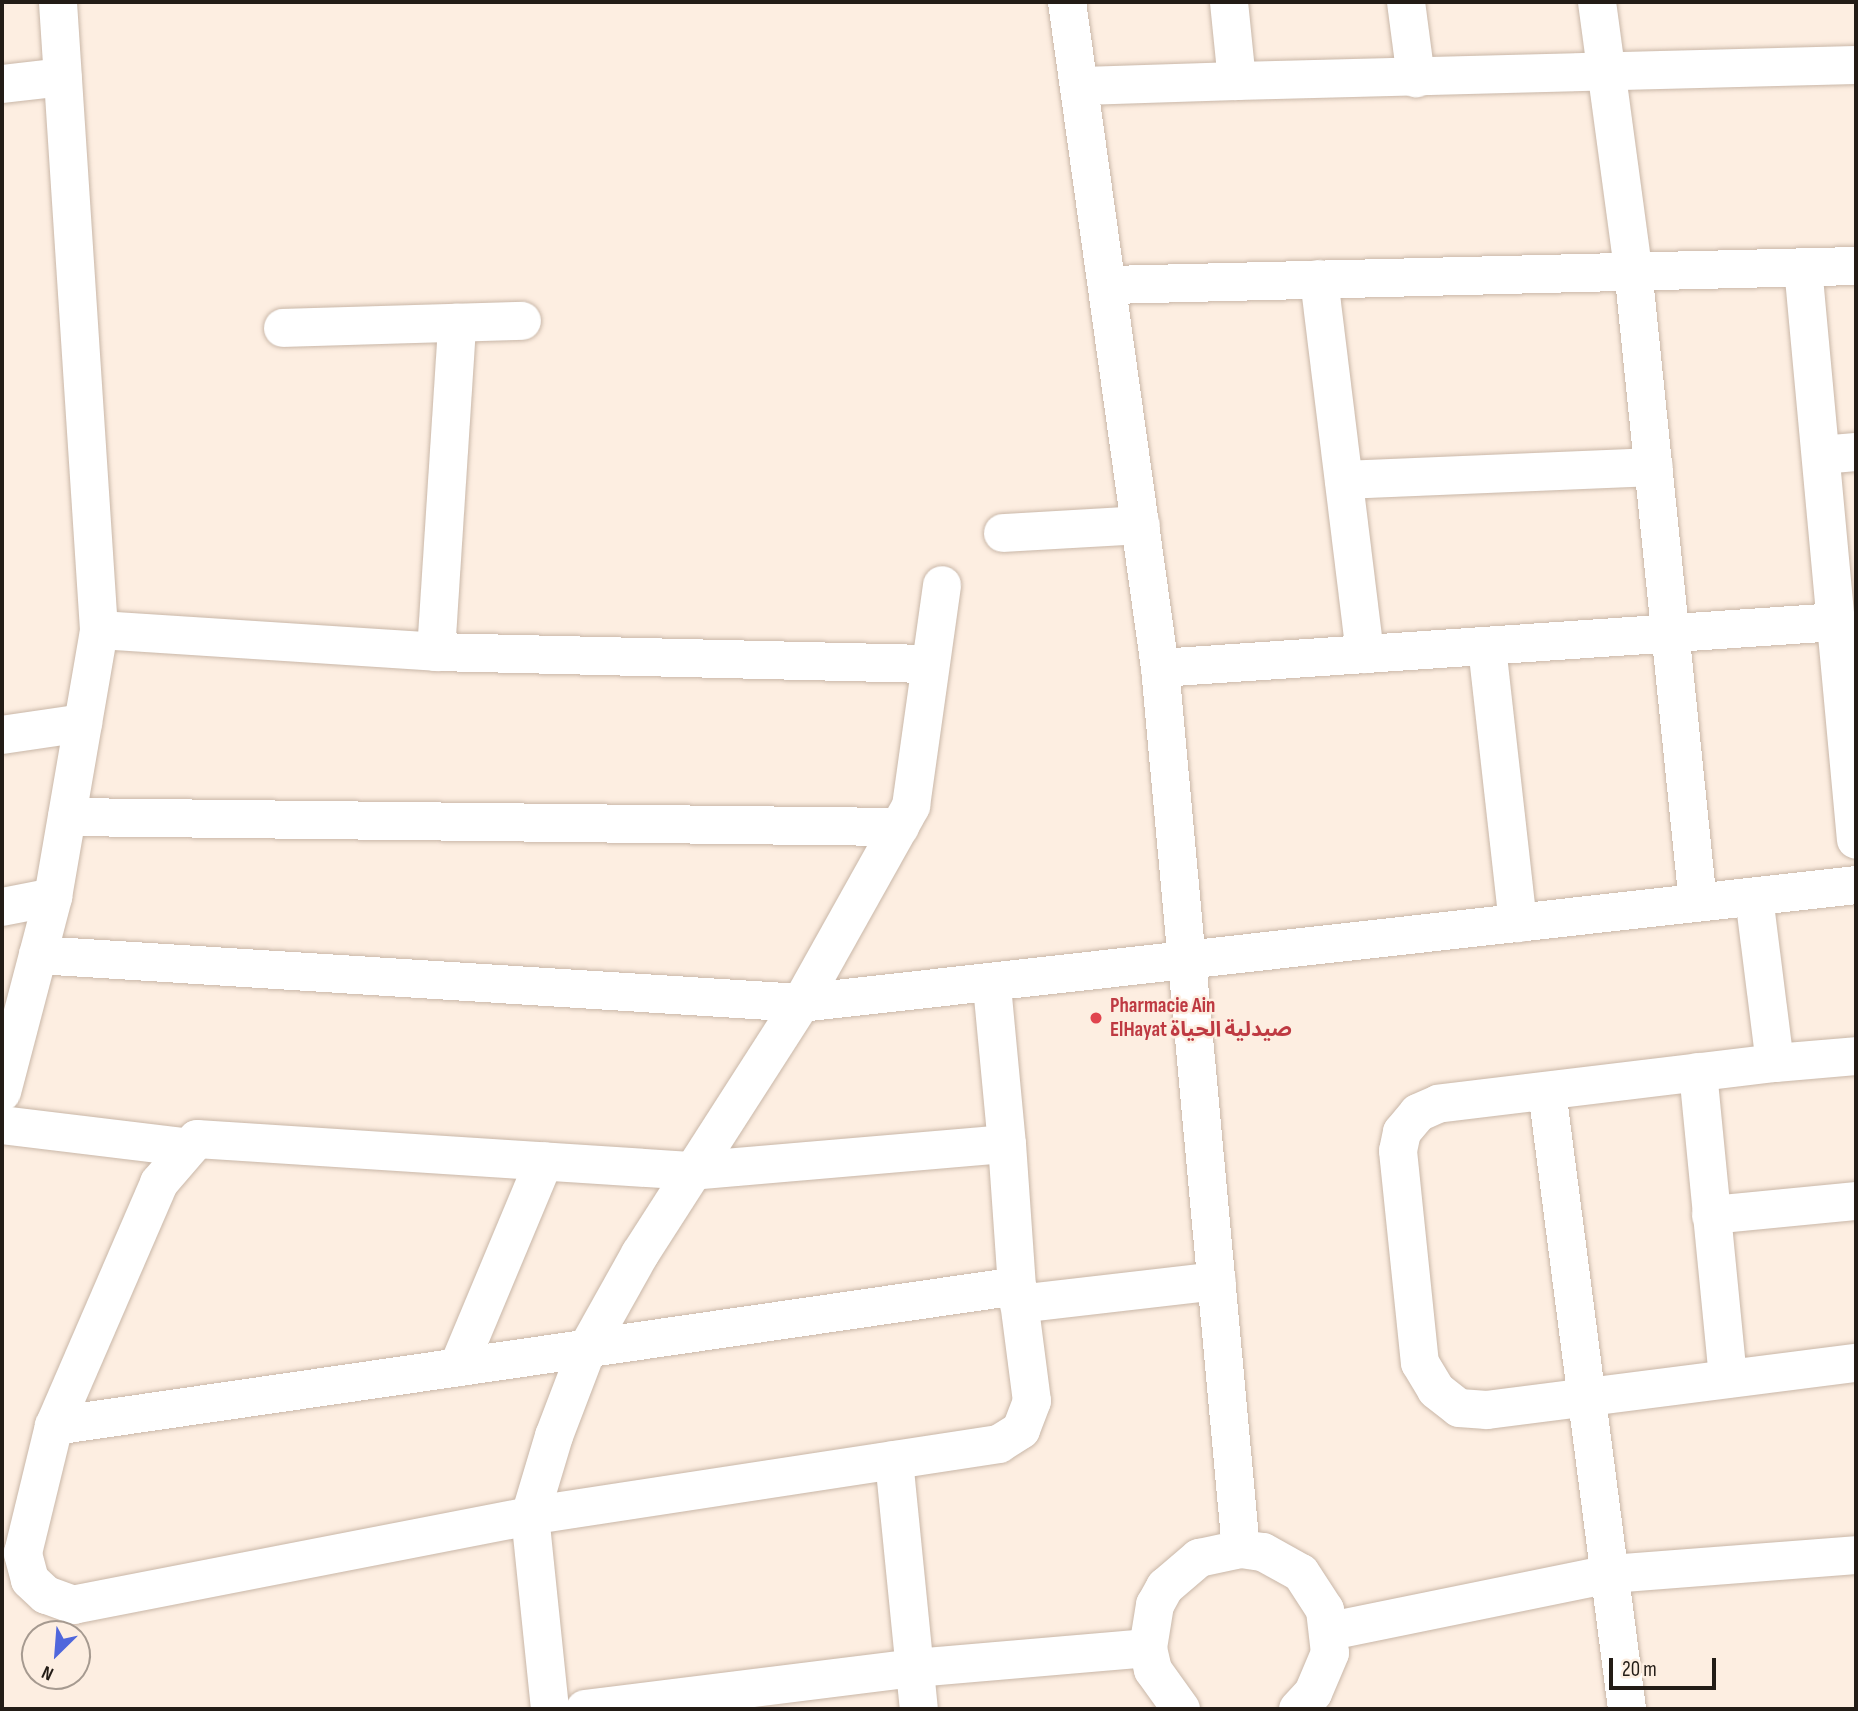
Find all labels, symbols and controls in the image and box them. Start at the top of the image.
place label: Pharmacie Ain ElHayat صيدلية الحياة [1110,993,1292,1043]
marker: Pharmacie Ain ElHayat صيدلية الحياة [1088,1010,1104,1026]
north arrow [21,1620,91,1690]
scale bar [1613,1644,1720,1688]
text: 20 m [1622,1657,1657,1682]
text: N [38,1660,57,1685]

